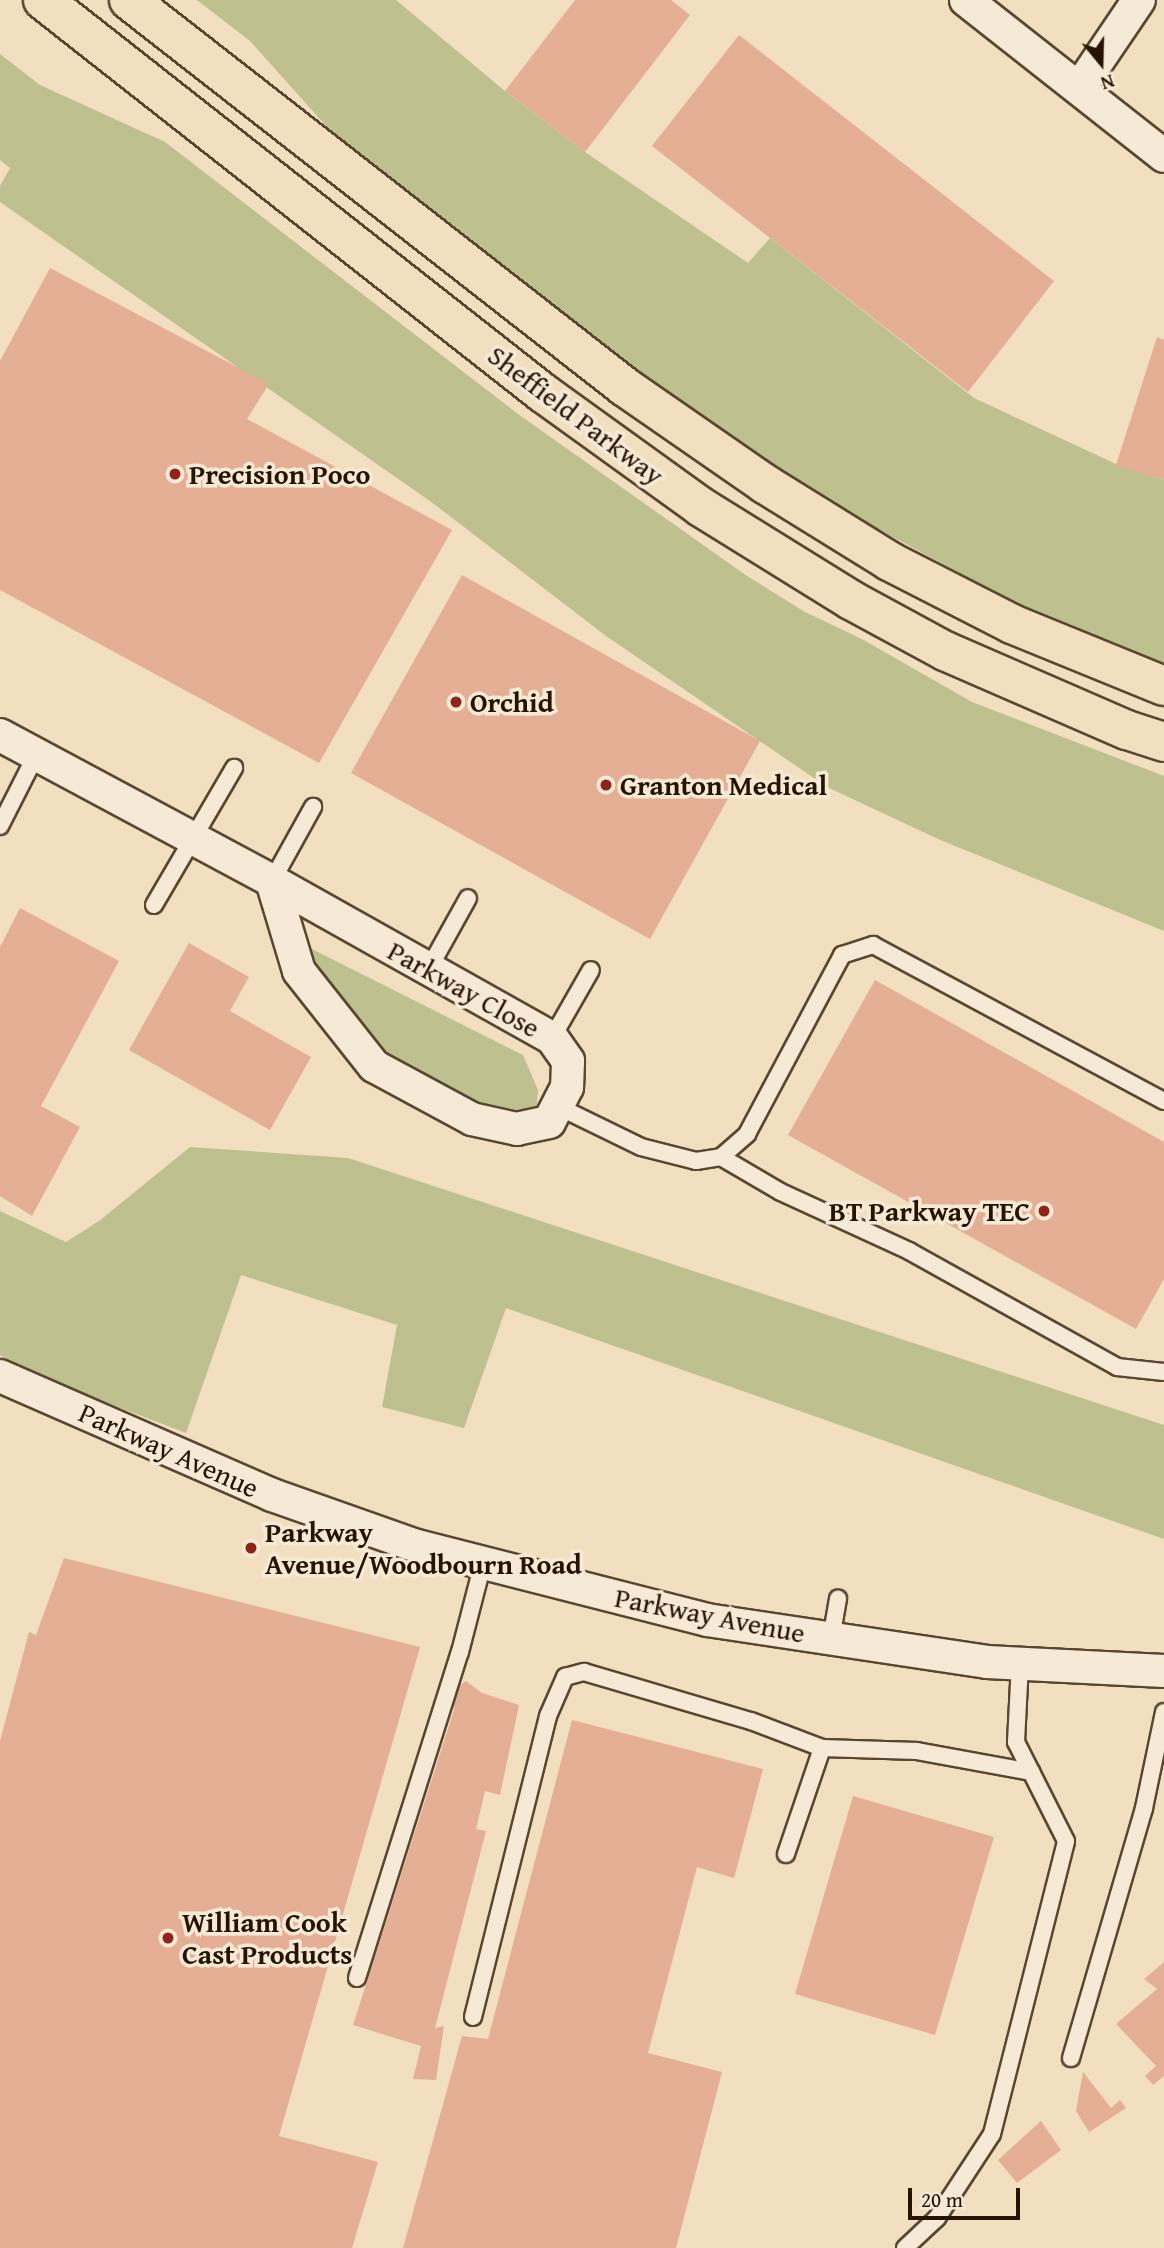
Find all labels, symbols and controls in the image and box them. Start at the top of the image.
north arrow [1066,28,1136,98]
text: N [1097,68,1118,98]
street label: Sheffield Parkway [482,338,670,492]
place label: Precision Poco [189,457,370,491]
marker: Precision Poco [167,466,183,482]
place label: Orchid [470,685,554,719]
marker: Orchid [448,694,464,710]
place label: Granton Medical [620,768,827,802]
marker: Granton Medical [598,777,614,793]
street label: Parkway Close [382,933,546,1045]
place label: BT Parkway TEC [829,1194,1030,1228]
marker: BT Parkway TEC [1036,1203,1052,1219]
street label: Parkway Avenue [74,1395,264,1505]
place label: Parkway Avenue/Woodbourn Road [265,1515,582,1581]
marker: Parkway Avenue/Woodbourn Road [243,1540,259,1556]
street label: Parkway Avenue [612,1580,808,1650]
place label: William Cook Cast Products [182,1905,352,1971]
marker: William Cook Cast Products [160,1930,176,1946]
scale bar [912,2174,1024,2218]
text: 20 m [921,2184,963,2215]

